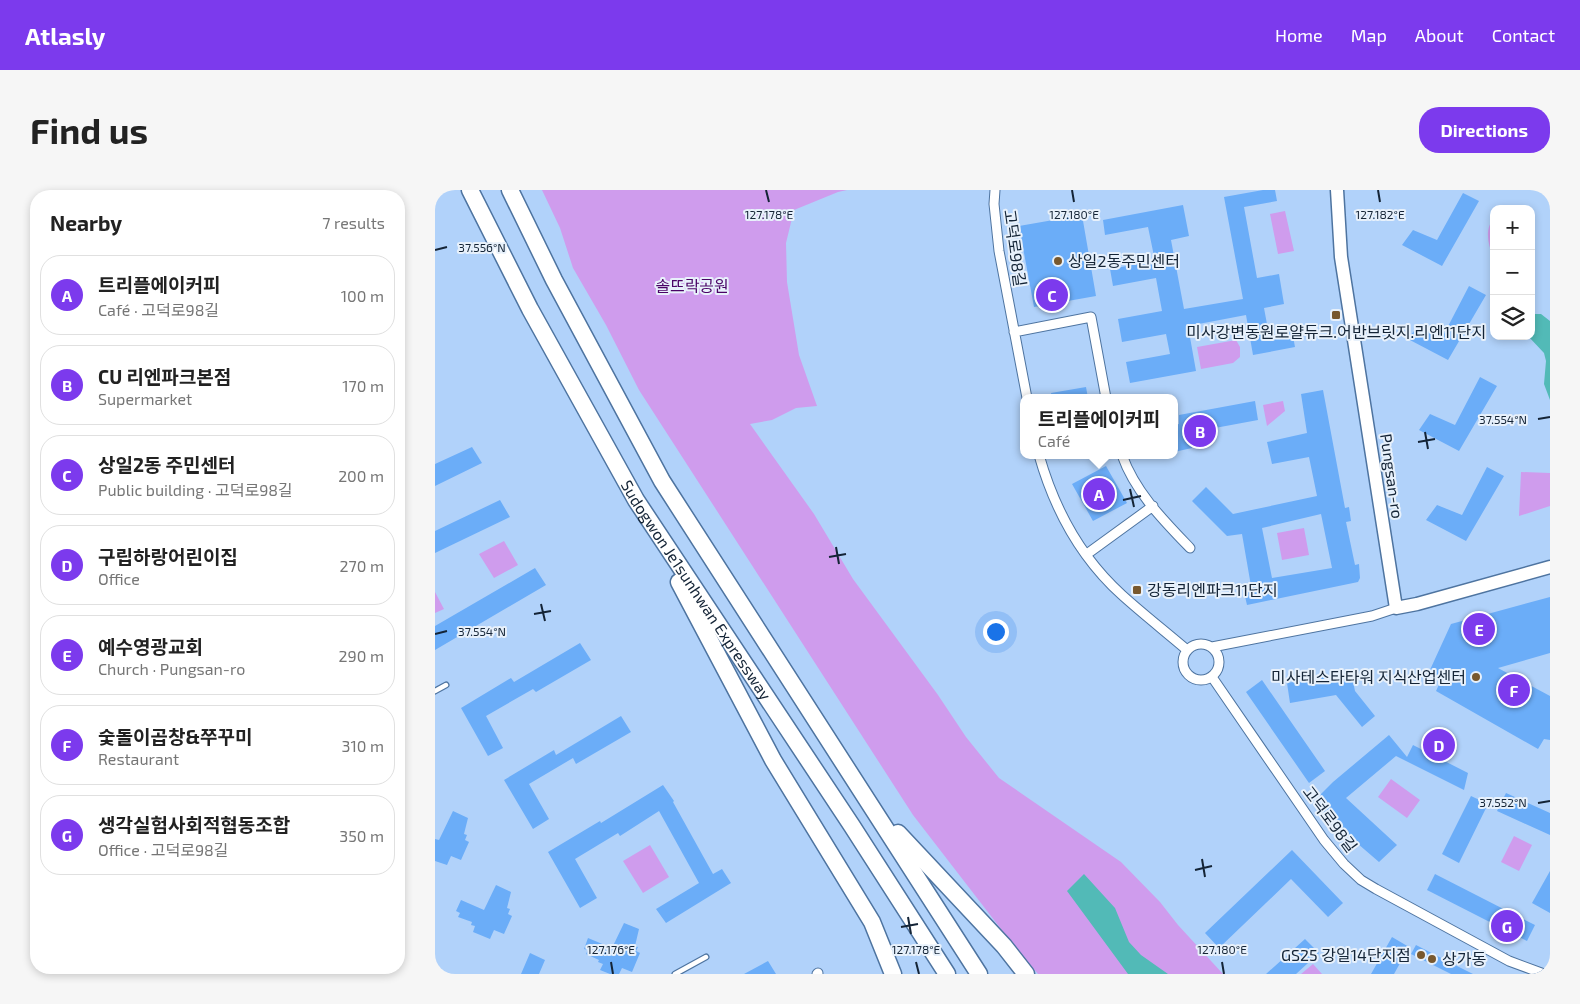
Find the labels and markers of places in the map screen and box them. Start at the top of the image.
place label: 상일2동주민센터 [1068,251,1180,270]
marker: 상일2동주민센터 [1052,255,1064,267]
pin: C [1036,276,1068,314]
marker: 미사강변동원로얄듀크.어반브릿지.리엔11단지 [1330,309,1342,321]
place label: 미사강변동원로얄듀크.어반브릿지.리엔11단지 [1186,322,1486,341]
pin: B [1184,412,1216,450]
pin: A [1083,475,1115,513]
place label: 강동리엔파크11단지 [1147,580,1278,599]
marker: 강동리엔파크11단지 [1131,584,1143,596]
pin: E [1463,610,1495,648]
place label: 미사테스타타워 지식산업센터 [1271,667,1466,686]
marker: 미사테스타타워 지식산업센터 [1470,671,1482,683]
pin: F [1498,671,1530,709]
pin: D [1423,726,1455,764]
pin: G [1491,907,1523,945]
place label: GS25 강일14단지점 [1281,945,1411,964]
marker: GS25 강일14단지점 [1415,949,1427,961]
place label: 상가동 [1442,949,1486,968]
marker: 상가동 [1426,953,1438,965]

